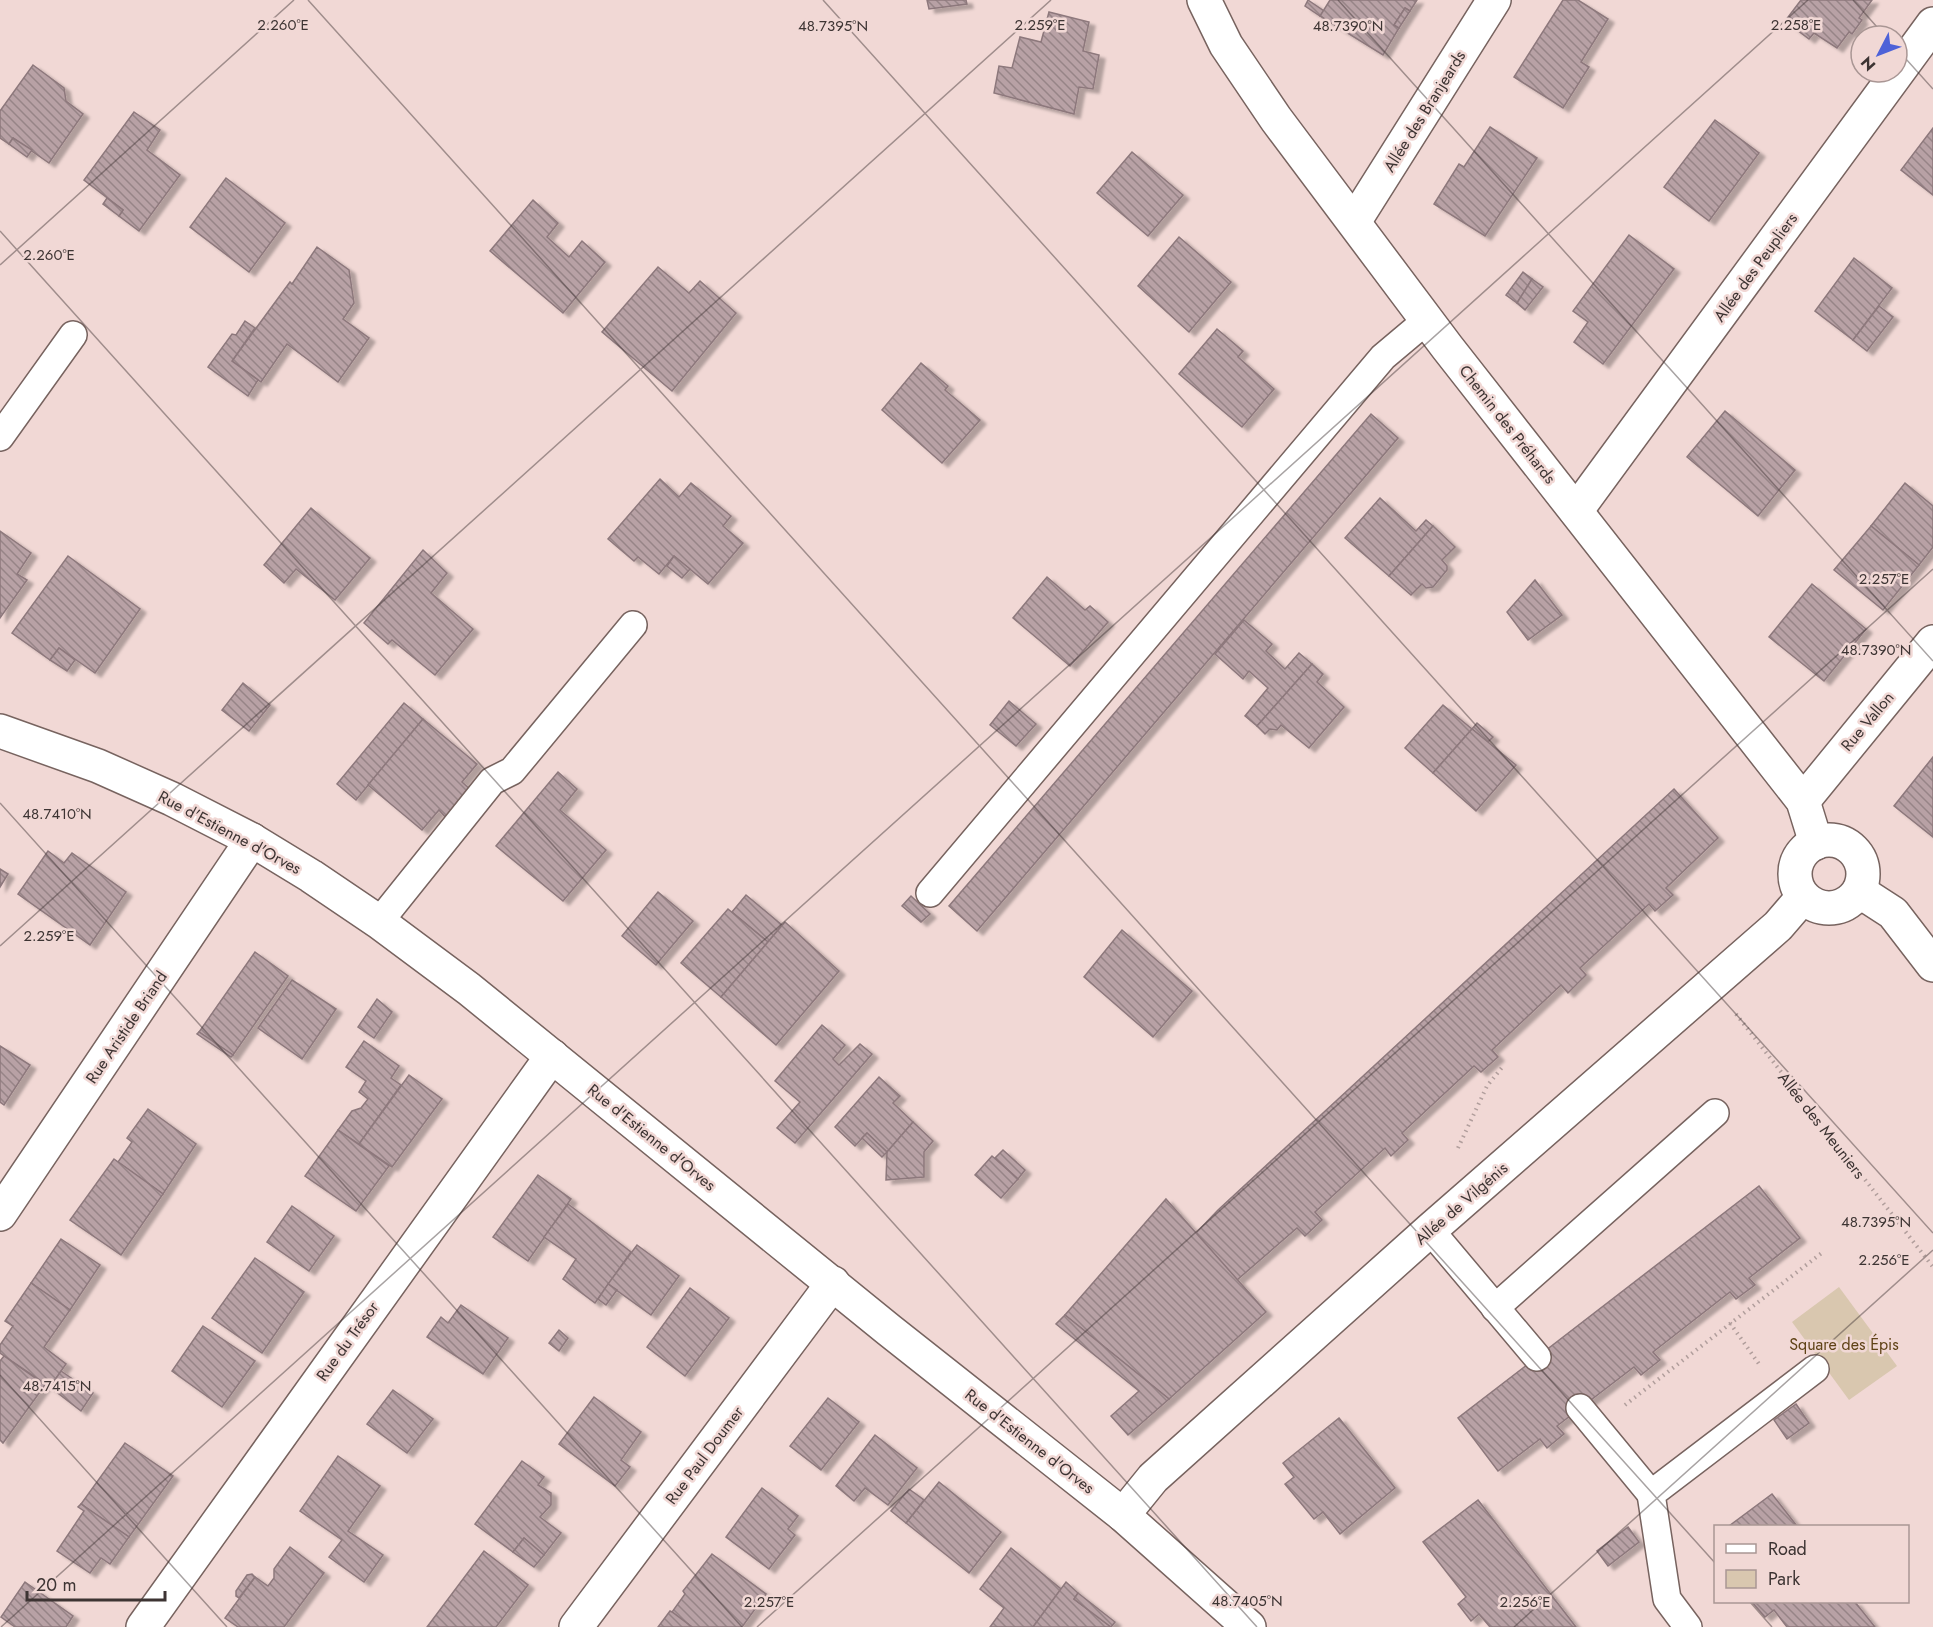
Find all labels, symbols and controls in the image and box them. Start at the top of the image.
text: 2.260°E [257,14,309,36]
text: 2.259°E [1014,14,1066,36]
text: 2.258°E [1771,14,1821,36]
text: 48.7395°N [798,15,868,37]
text: 48.7390°N [1313,15,1383,37]
north arrow [1849,24,1909,84]
street label: Allée des Branjeards [1378,46,1471,176]
text: N [1855,51,1881,76]
street label: Allée des Peupliers [1708,208,1803,327]
text: 2.260°E [23,244,75,266]
street label: Chemin des Préhards [1454,360,1561,489]
text: 2.257°E [1859,568,1909,590]
text: 48.7390°N [1841,639,1911,661]
street label: Rue Vallon [1836,687,1899,756]
street label: Rue d'Estienne d'Orves [154,785,305,880]
text: 48.7410°N [22,803,92,825]
text: 2.259°E [23,925,75,947]
street label: Rue Aristide Briand [80,967,173,1088]
street label: Allée des Meuniers [1772,1067,1871,1184]
street label: Rue d'Estienne d'Orves [583,1079,721,1196]
street label: Allée de Vilgénis [1410,1157,1513,1250]
text: 48.7395°N [1841,1211,1911,1233]
text: 2.256°E [1858,1249,1910,1271]
street label: Rue du Trésor [311,1296,384,1386]
park label: Square des Épis [1789,1333,1899,1356]
text: 48.7415°N [23,1375,91,1397]
street label: Rue d'Estienne d'Orves [960,1383,1099,1499]
street label: Rue Paul Doumer [660,1401,749,1509]
legend [1714,1525,1909,1603]
text: Road [1768,1536,1807,1562]
scale bar [27,1564,165,1602]
text: Park [1768,1566,1800,1592]
text: 20 m [36,1572,76,1598]
text: 48.7405°N [1211,1590,1283,1612]
text: 2.257°E [744,1591,794,1613]
text: 2.256°E [1499,1591,1551,1613]

